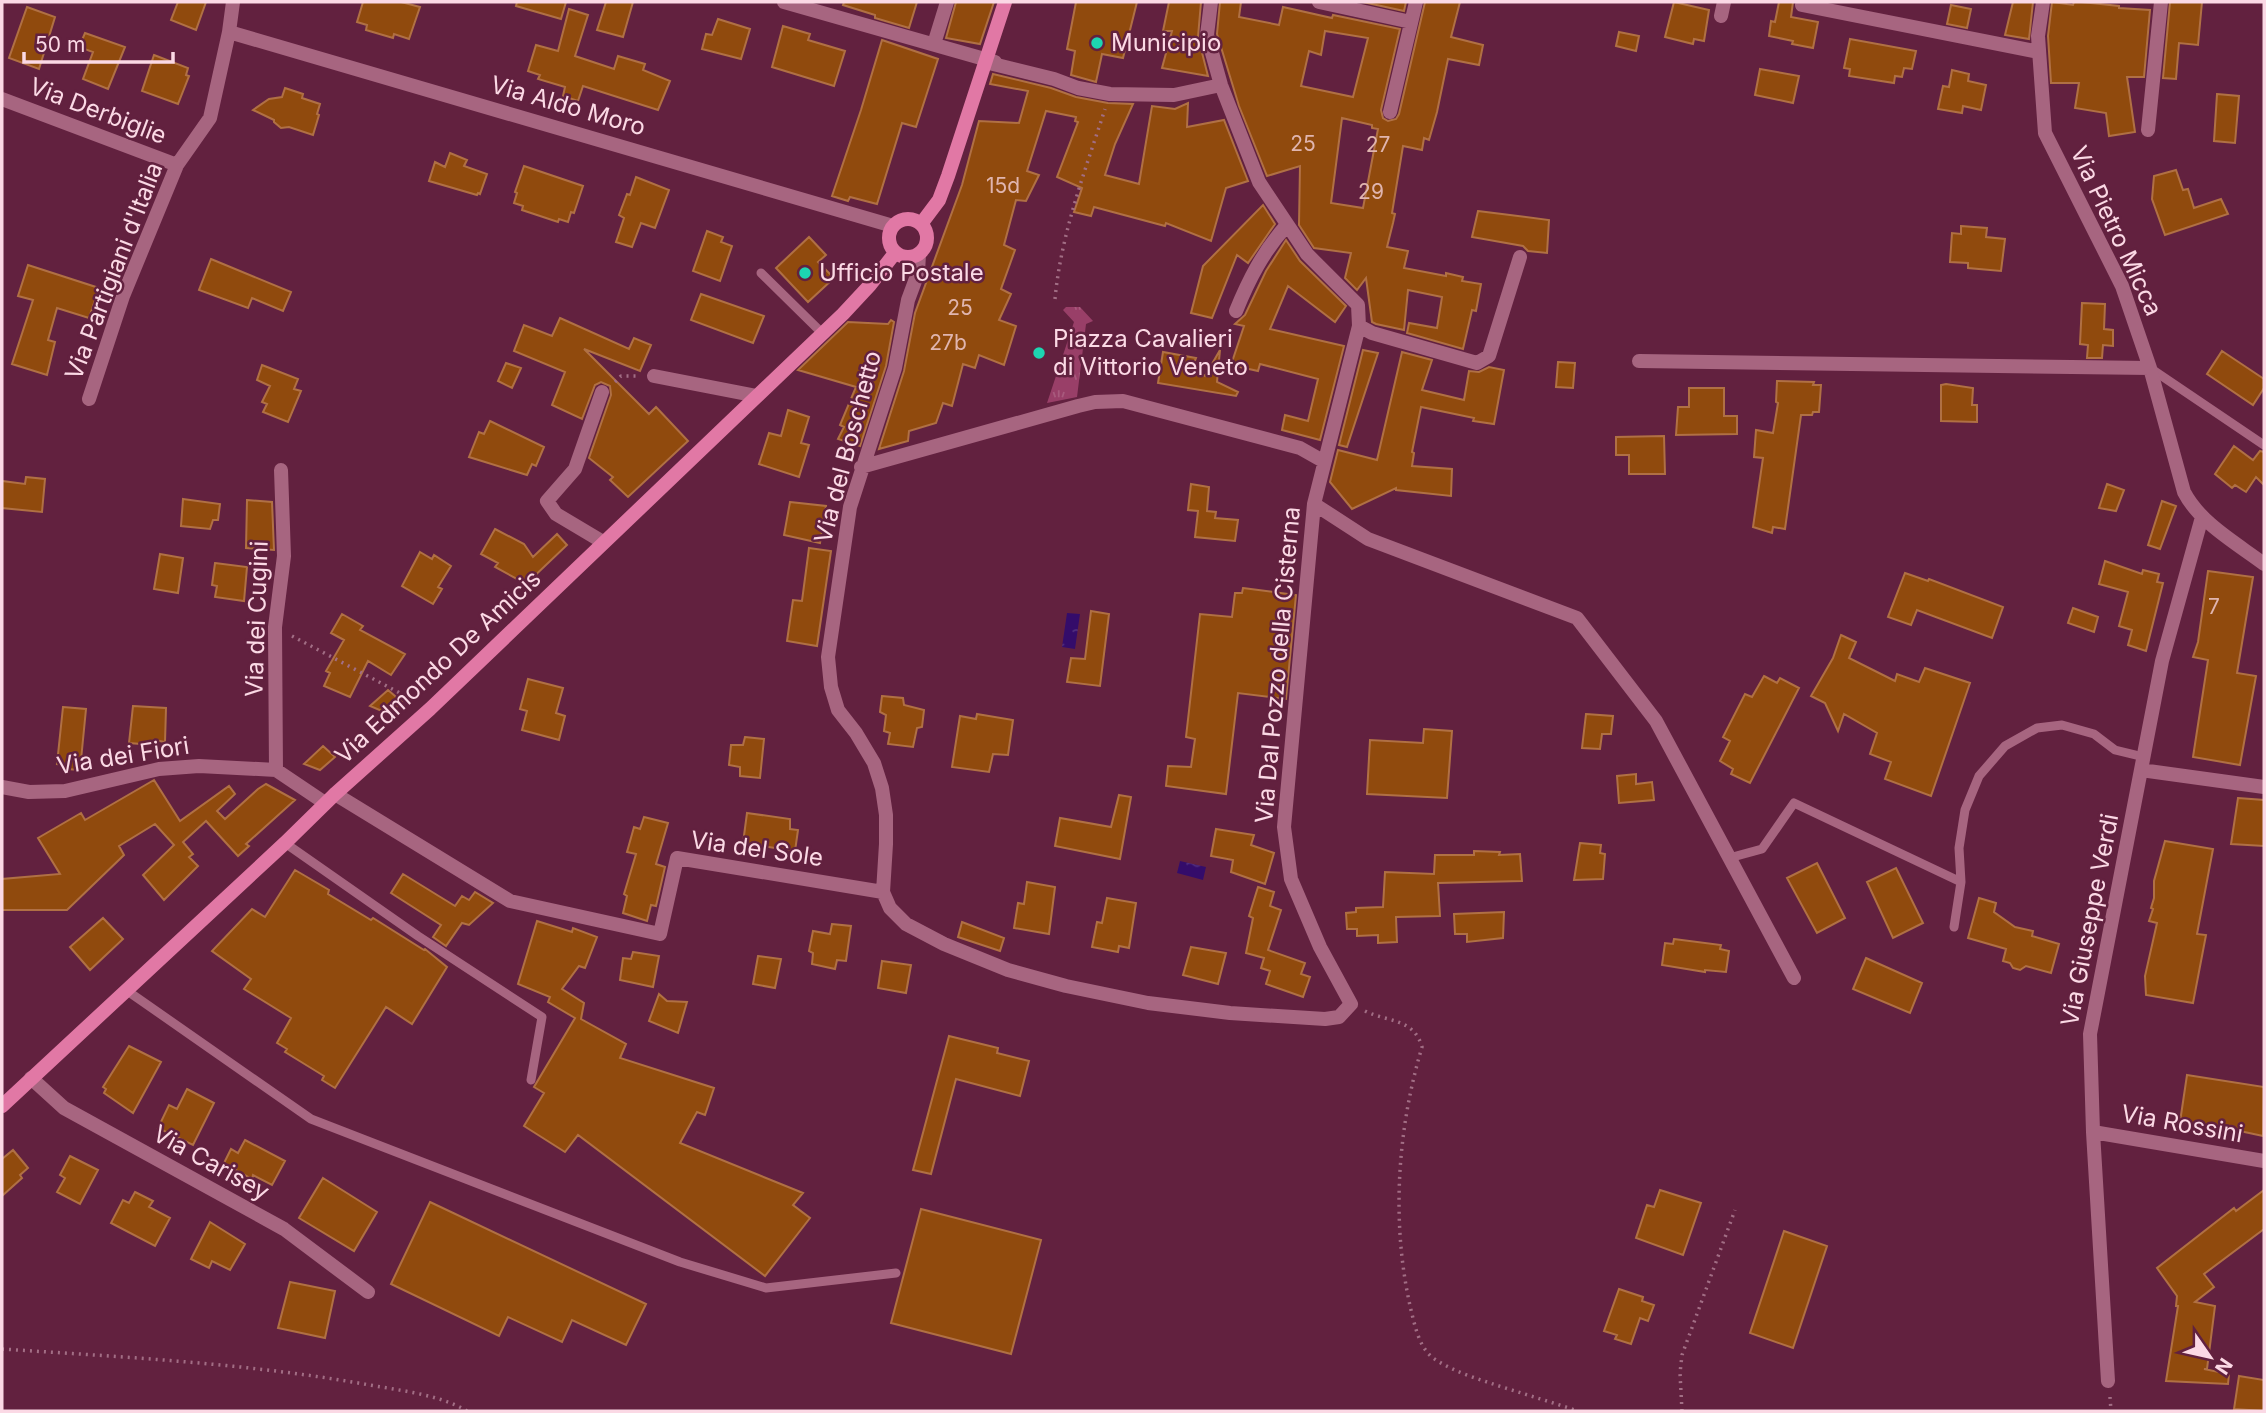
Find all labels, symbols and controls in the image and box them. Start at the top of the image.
scale bar [24,21,173,65]
place label: Municipio [1111,28,1221,57]
text: 50 m [35,32,85,57]
marker: Municipio [1089,35,1105,51]
street label: Via Aldo Moro [487,70,649,141]
street label: Via Derbiglie [26,71,171,150]
house number: 25 [1290,131,1316,156]
house number: 27 [1366,132,1390,157]
street label: Via Pietro Micca [2064,141,2168,320]
street label: Via Partigiani d'Italia [59,158,168,384]
house number: 15d [986,173,1020,198]
house number: 29 [1358,179,1384,204]
place label: Ufficio Postale [819,258,984,287]
marker: Ufficio Postale [797,265,813,281]
house number: 25 [947,295,973,320]
place label: Piazza Cavalieri di Vittorio Veneto [1053,324,1248,381]
house number: 27b [929,330,967,355]
marker: Piazza Cavalieri di Vittorio Veneto [1031,345,1047,361]
street label: Via del Boschetto [808,348,887,546]
street label: Via Dal Pozzo della Cisterna [1249,505,1306,824]
street label: Via dei Cugini [239,540,274,697]
street label: Via Edmondo De Amicis [329,564,547,770]
house number: 7 [2208,594,2220,619]
street label: Via dei Fiori [55,731,191,780]
street label: Via Giuseppe Verdi [2055,811,2124,1029]
street label: Via del Sole [689,825,825,872]
street label: Via Rossini [2119,1099,2245,1148]
street label: Via Carisey [148,1119,274,1206]
north arrow [2175,1322,2245,1392]
text: N [2210,1354,2237,1379]

